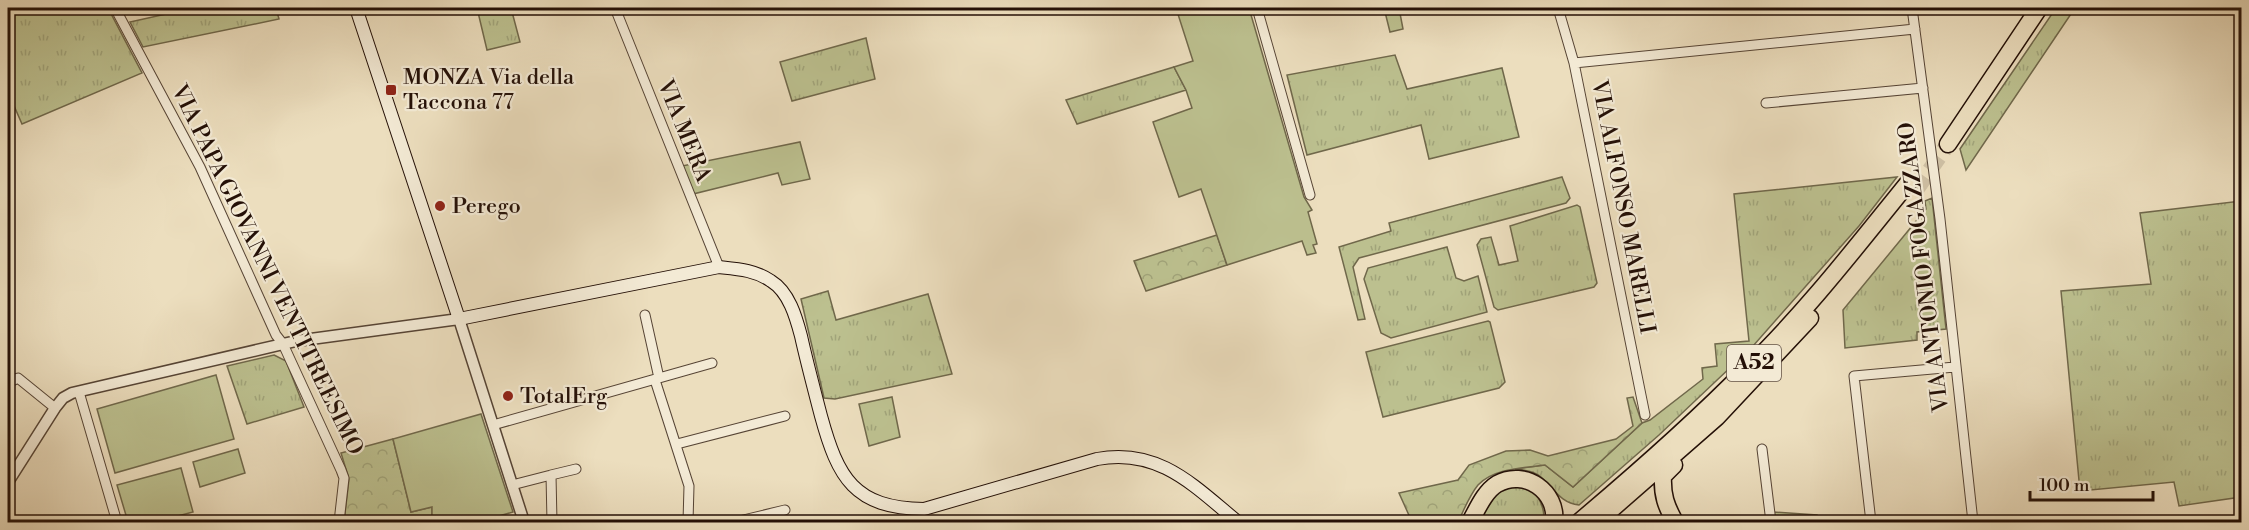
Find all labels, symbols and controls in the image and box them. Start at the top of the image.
place label: MONZA Via della Taccona 77 [403,64,575,116]
street label: VIA MERA [651,75,717,187]
street label: VIA ALFONSO MARELLI [1585,77,1661,337]
street label: VIA PAPA GIOVANNI VENTITREESIMO [165,80,369,460]
marker: MONZA Via della Taccona 77 [384,83,398,97]
street label: VIA ANTONIO FOGAZZARO [1893,120,1955,415]
place label: Perego [452,193,521,220]
marker: Perego [433,199,447,213]
road number: A52 [1727,345,1781,381]
place label: TotalErg [520,383,608,410]
marker: TotalErg [501,389,515,403]
scale bar [2030,464,2153,502]
text: 100 m [2039,474,2090,497]

